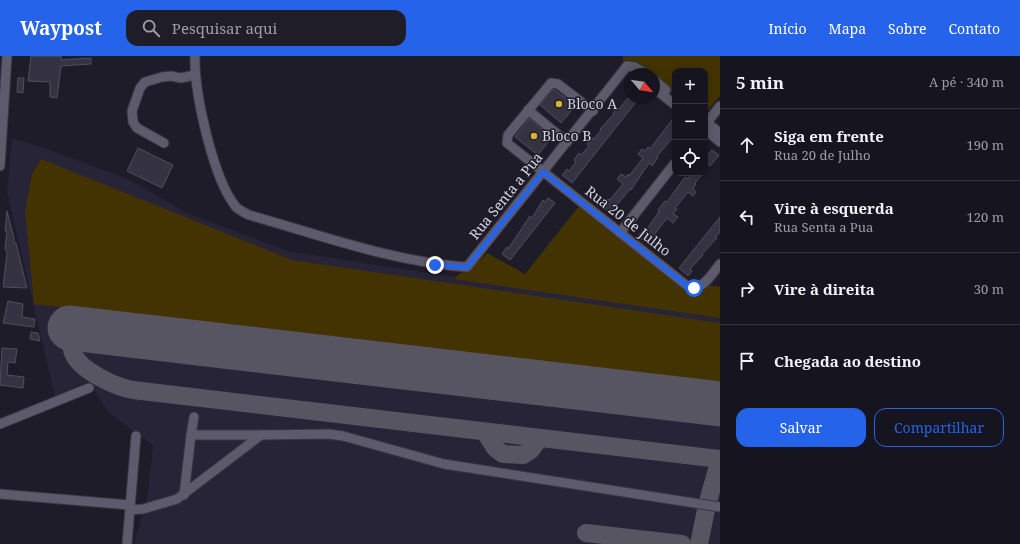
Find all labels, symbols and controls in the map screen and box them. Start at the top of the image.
search box [126,10,406,46]
text: Waypost [20,15,102,41]
icon: search [140,17,162,39]
text: Pesquisar aqui [172,18,277,38]
text: Início [768,19,807,38]
text: Mapa [829,19,866,38]
text: Sobre [888,19,926,38]
text: Contato [948,19,1000,38]
north arrow [624,68,660,104]
map controls [672,68,708,176]
button: + [672,68,708,104]
text: 5 min [736,71,784,94]
text: A pé · 340 m [929,73,1004,91]
place label: Bloco A [567,94,617,113]
marker: Bloco A [554,99,564,109]
button: − [672,104,708,140]
place label: Bloco B [542,126,591,145]
text: Siga em frente [774,126,884,146]
marker: Bloco B [529,131,539,141]
icon: ahead [736,134,758,156]
text: 190 m [967,136,1004,154]
button: locate [672,140,708,176]
text: Rua 20 de Julho [774,146,870,164]
street label: Rua Senta a Pua [465,148,547,243]
street label: Rua 20 de Julho [582,181,675,260]
text: Vire à esquerda [774,198,894,218]
icon: left [736,206,758,228]
text: 120 m [967,208,1004,226]
text: Rua Senta a Pua [774,218,873,236]
route end [426,256,444,274]
icon: right [736,278,758,300]
route start [685,279,703,297]
text: Vire à direita [774,279,875,299]
text: 30 m [974,280,1004,298]
icon: arrive [736,350,758,372]
text: Chegada ao destino [774,351,921,371]
button: Salvar [736,408,866,447]
button: Compartilhar [874,408,1004,447]

